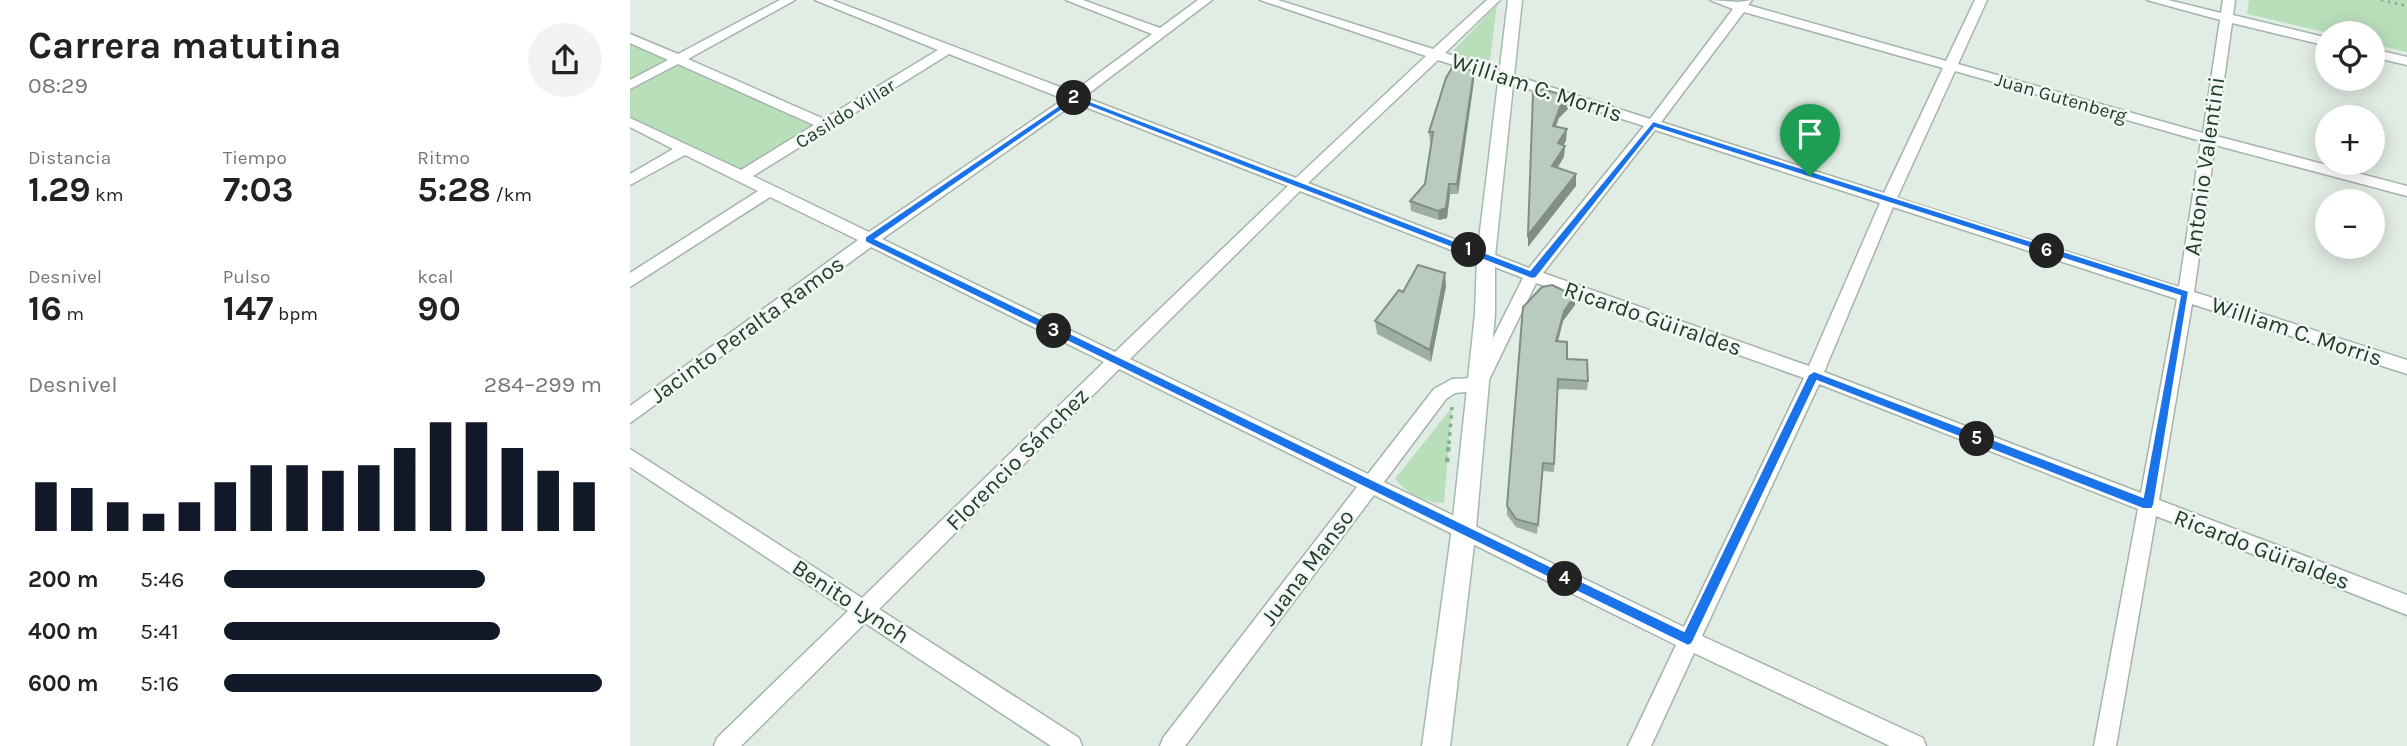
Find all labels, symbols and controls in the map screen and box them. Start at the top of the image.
map controls [2315,21,2385,259]
button: locate [2315,21,2385,91]
text: Carrera matutina [28,23,342,68]
button: share [528,23,602,97]
street label: William C. Morris [1448,47,1626,128]
street label: Juan Gutenberg [1992,69,2129,127]
text: 08:29 [28,72,88,99]
street label: Casildo Villar [792,74,900,153]
street label: Antonio Valentini [2179,75,2230,257]
pin: 2 [1056,80,1092,116]
text: 2 [1068,86,1079,108]
pin [1780,104,1840,176]
button: + [2315,105,2385,175]
icon: arrive [1791,115,1829,153]
text: Distancia [28,147,111,169]
text: Tiempo [223,147,287,169]
text: Ritmo [417,147,470,169]
text: 1.29 [28,169,91,210]
text: 7:03 [223,169,293,210]
text: 5:28 [417,169,491,210]
text: km [91,184,124,206]
text: /km [491,184,532,206]
button: − [2315,189,2385,259]
pin: 1 [1452,232,1486,268]
pin: 6 [2030,233,2064,268]
text: 1 [1465,238,1472,260]
text: 6 [2041,239,2052,261]
street label: Jacinto Peralta Ramos [645,250,849,409]
text: Desnivel [28,266,102,288]
text: Pulso [223,266,270,288]
text: kcal [417,266,454,288]
street label: Ricardo Güiraldes [1561,275,1745,362]
text: 16 [28,288,62,329]
text: 147 [223,288,273,329]
text: 90 [417,288,461,329]
street label: William C. Morris [2208,291,2386,372]
text: m [62,303,84,325]
text: bpm [273,303,318,325]
pin: 3 [1036,314,1072,348]
text: 3 [1048,319,1059,341]
text: Desnivel [28,371,118,398]
text: 284–299 m [484,371,602,398]
street label: Florencio Sánchez [940,382,1094,536]
pin: 5 [1960,422,1994,457]
text: 5 [1971,427,1982,449]
street label: Juana Manso [1255,504,1360,631]
street label: Ricardo Güiraldes [2170,504,2353,595]
street label: Benito Lynch [787,554,914,649]
pin: 4 [1548,562,1583,596]
text: 200 m [28,566,99,593]
text: 5:46 [140,566,184,593]
text: 4 [1559,567,1570,589]
text: 400 m [28,618,98,645]
text: 5:41 [140,618,179,645]
text: 600 m [28,670,99,697]
text: 5:16 [140,670,179,697]

